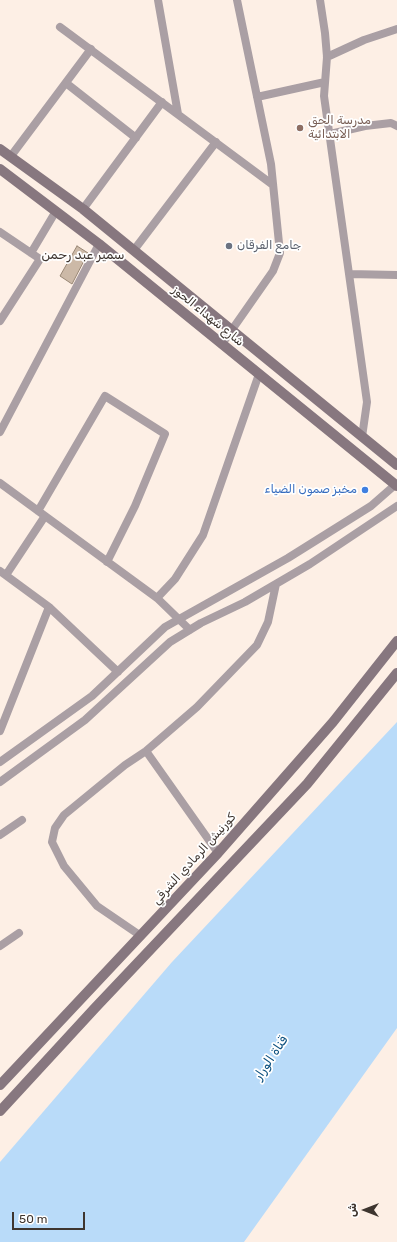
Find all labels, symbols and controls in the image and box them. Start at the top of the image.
place label: مدرسة الحق الابتدائية [308,114,371,142]
marker: مدرسة الحق الابتدائية [295,123,305,133]
place label: جامع الفرقان [237,239,301,253]
marker: جامع الفرقان [224,241,234,251]
district label: سمير عبد رحمن [41,247,125,263]
street label: شارع شهداء الحوز [169,283,247,349]
place label: مخبز صمون الضياء [264,483,357,497]
marker: مخبز صمون الضياء [360,485,370,495]
street label: كورنيش الرمادي الشرقي [149,810,239,908]
water label: قناة الورار [251,1033,291,1083]
north arrow [345,1190,385,1230]
text: ش [346,1203,359,1217]
scale bar [14,1204,87,1230]
text: 50 m [19,1212,47,1226]

